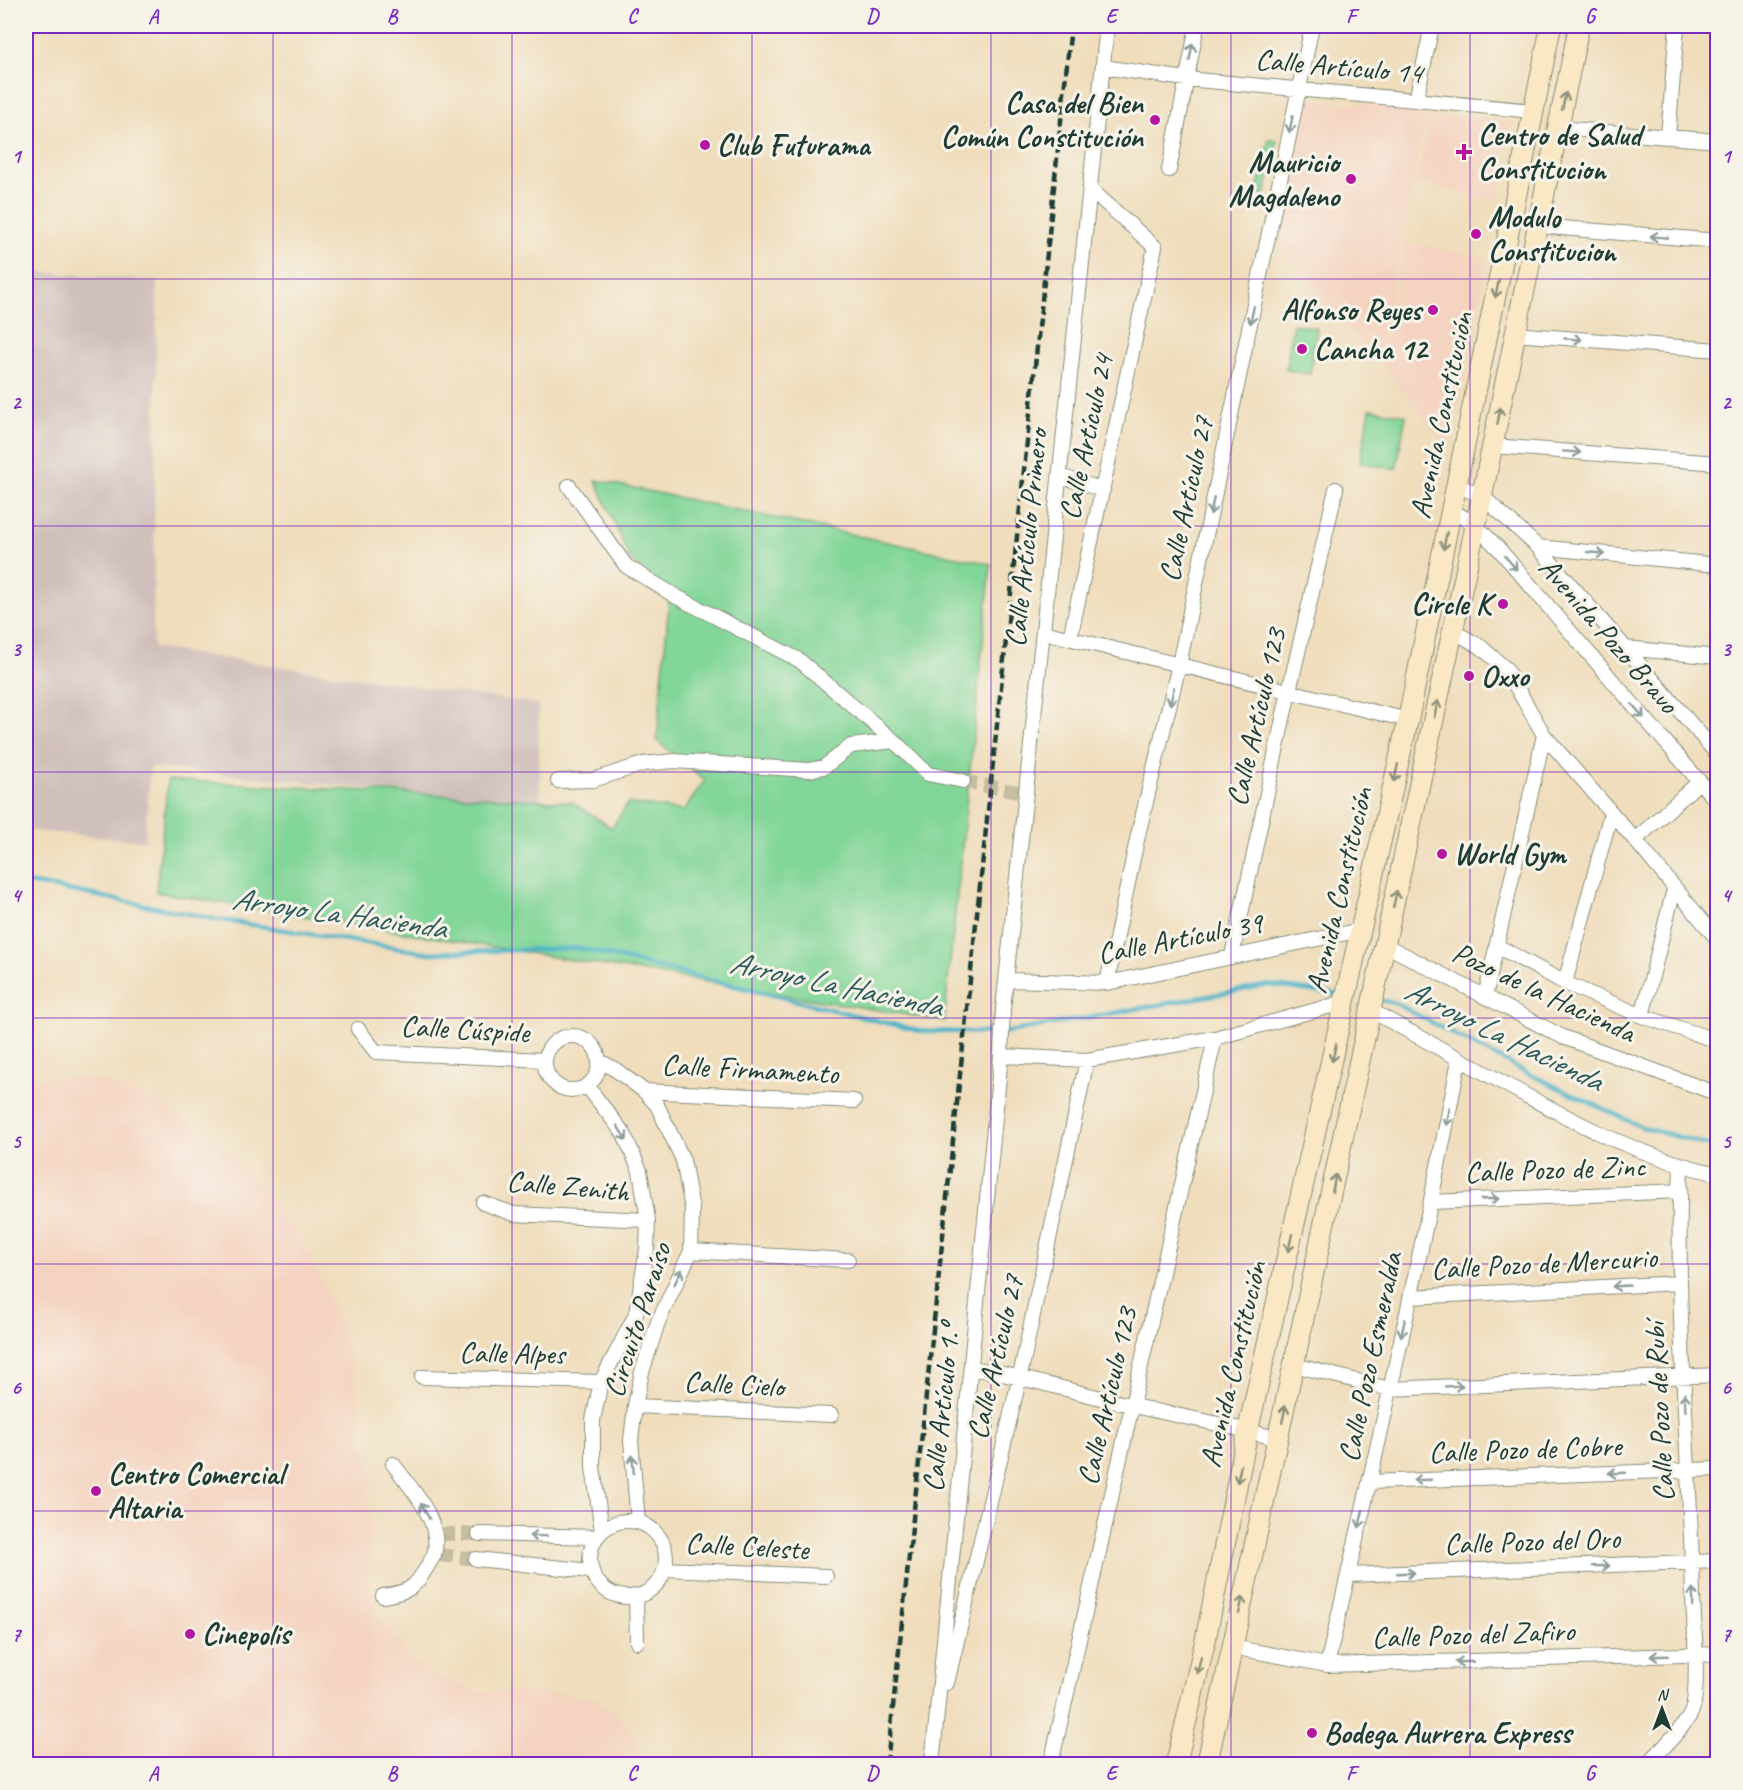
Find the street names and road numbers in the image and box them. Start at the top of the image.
street label: Calle Artículo 14 [1254,40,1427,92]
street label: Avenida Constitución [1401,307,1482,522]
street label: Calle Artículo 24 [1050,349,1123,523]
street label: Calle Artículo 27 [1150,412,1222,585]
street label: Calle Artículo Primero [996,424,1057,649]
street label: Avenida Pozo Bravo [1531,549,1688,722]
street label: Calle Artículo 123 [1217,622,1295,809]
street label: Avenida Constitución [1297,782,1382,997]
street label: Calle Artículo 39 [1094,903,1268,973]
street label: Pozo de la Hacienda [1447,933,1643,1052]
street label: Calle Cúspide [400,1007,533,1051]
street label: Calle Firmamento [661,1045,841,1093]
street label: Calle Pozo de Zinc [1464,1147,1647,1191]
street label: Calle Zenith [505,1162,632,1210]
street label: Circuito Paraíso [594,1237,680,1402]
street label: Calle Pozo de Mercurio [1430,1238,1659,1288]
street label: Calle Pozo Esmeralda [1329,1247,1411,1465]
street label: Avenida Constitución [1191,1256,1276,1471]
street label: Calle Artículo 27 [958,1270,1033,1443]
street label: Calle Artículo 123 [1068,1301,1146,1488]
street label: Calle Pozo de Rubí [1635,1315,1683,1503]
street label: Calle Artículo 1.º [913,1317,969,1494]
street label: Calle Alpes [459,1333,568,1373]
street label: Calle Cielo [683,1362,788,1406]
street label: Calle Pozo de Cobre [1428,1427,1624,1471]
street label: Calle Pozo del Oro [1443,1519,1622,1563]
street label: Calle Celeste [684,1524,812,1568]
street label: Calle Pozo del Zafiro [1371,1611,1576,1657]

